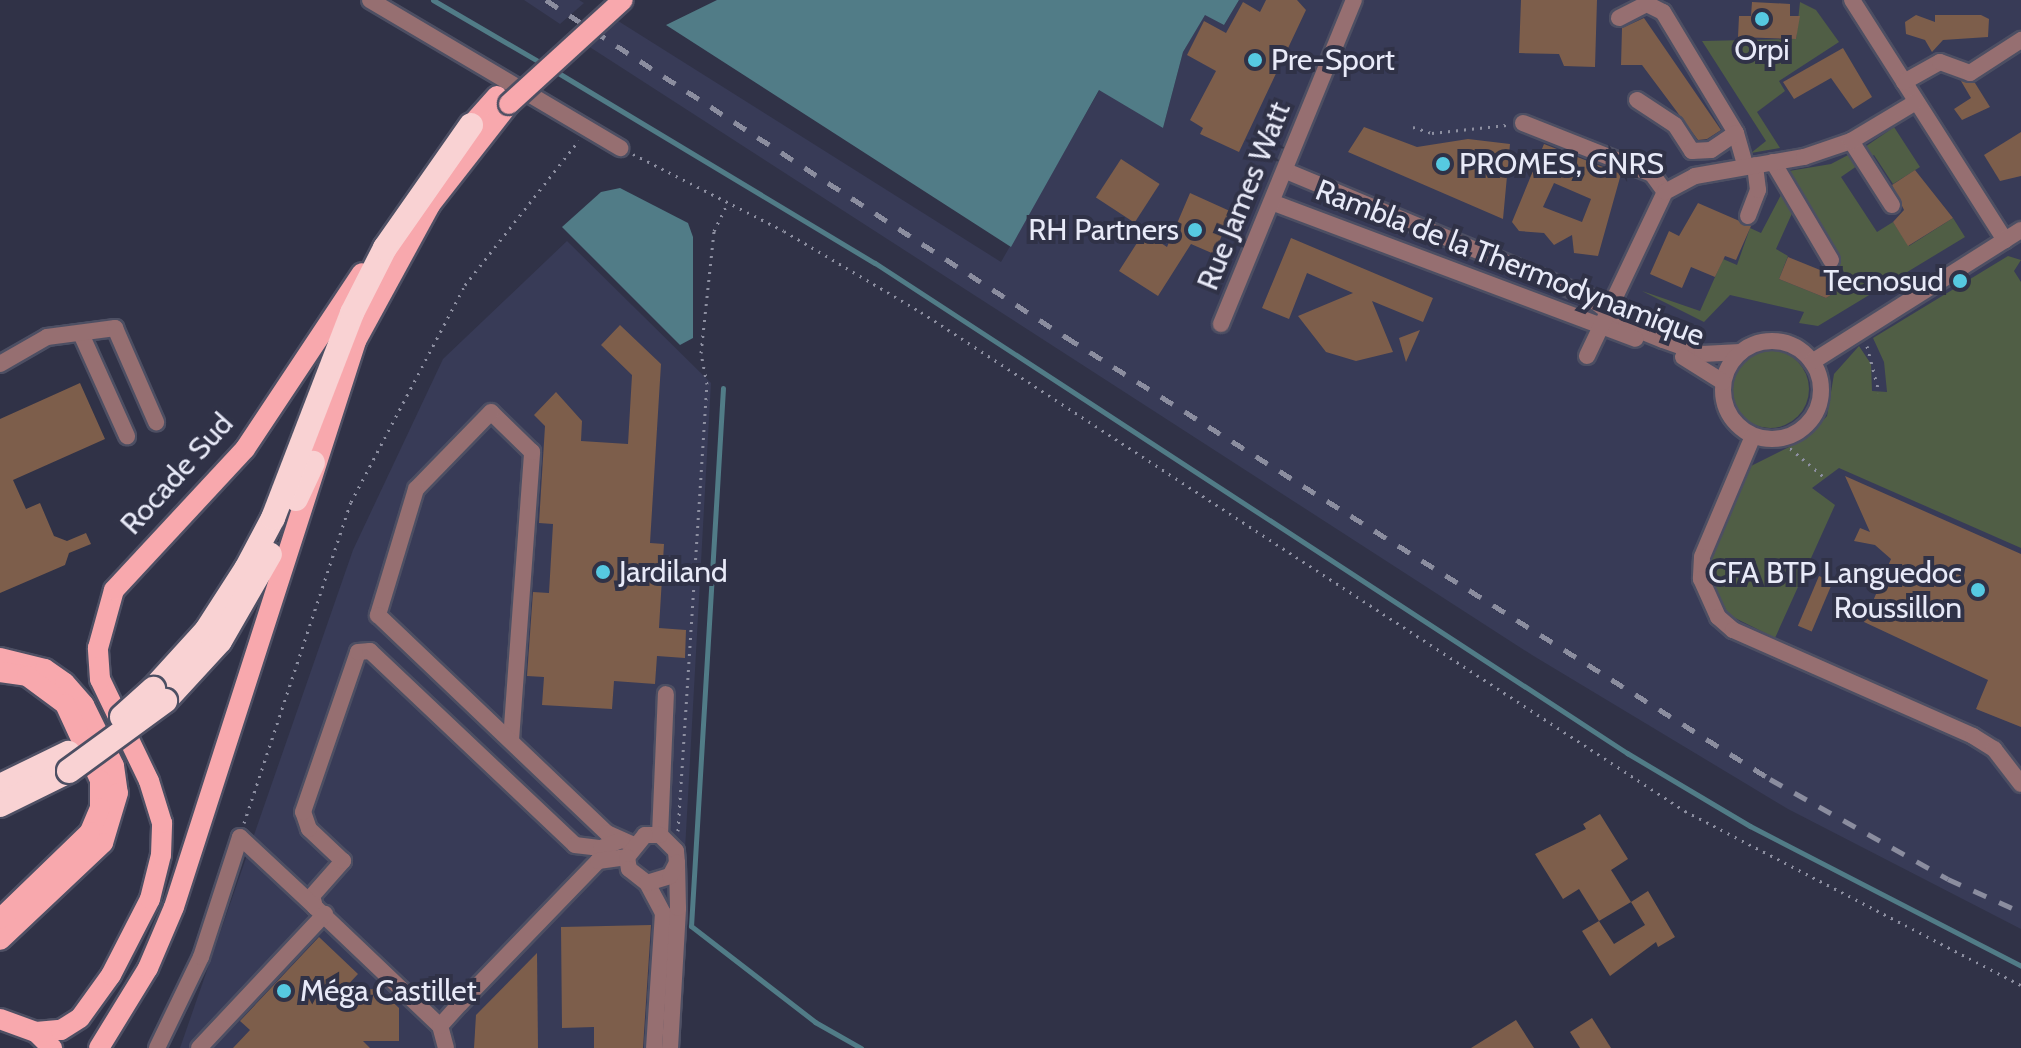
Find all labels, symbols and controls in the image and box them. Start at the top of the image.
marker: Orpi [1753,10,1771,28]
place label: Orpi [1734,32,1790,68]
place label: Pre-Sport [1271,42,1395,78]
marker: Pre-Sport [1246,51,1264,69]
street label: Rue James Watt [1190,97,1298,295]
place label: PROMES, CNRS [1459,146,1664,182]
marker: PROMES, CNRS [1434,155,1452,173]
street label: Rambla de la Thermodynamique [1310,172,1710,354]
place label: RH Partners [1028,212,1179,248]
marker: RH Partners [1186,221,1204,239]
place label: Tecnosud [1823,263,1944,299]
marker: Tecnosud [1951,272,1969,290]
street label: Rocade Sud [113,406,241,542]
place label: Jardiland [619,554,728,590]
place label: CFA BTP Languedoc Roussillon [1708,555,1962,626]
marker: Jardiland [594,563,612,581]
marker: CFA BTP Languedoc Roussillon [1969,581,1987,599]
place label: Méga Castillet [300,973,477,1009]
marker: Méga Castillet [275,982,293,1000]

